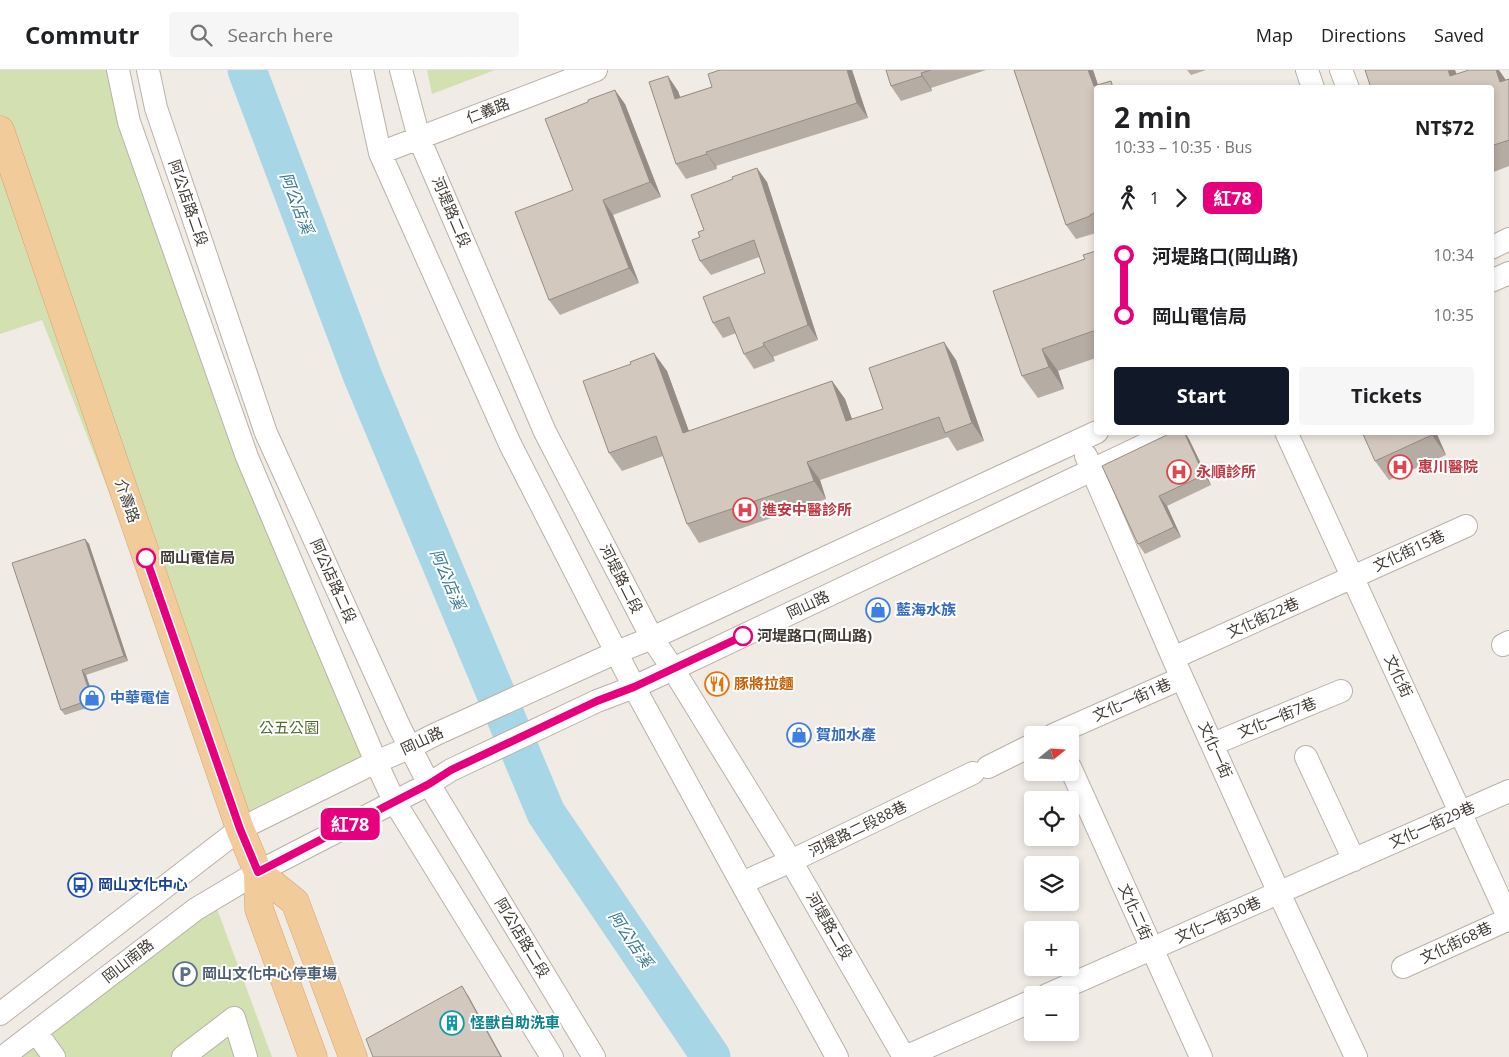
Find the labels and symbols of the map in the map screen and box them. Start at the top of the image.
street label: 仁義路 [463,93,512,127]
street label: 阿公店路二段 [165,157,213,248]
water label: 阿公店溪 [275,169,319,239]
street label: 河堤路二段 [428,173,476,250]
hospital icon: 惠川醫院 [1387,454,1413,480]
place label: 惠川醫院 [1418,456,1478,476]
hospital icon: 永順診所 [1166,459,1192,485]
place label: 永順診所 [1196,461,1256,481]
street label: 介壽路 [111,476,145,525]
hospital icon: 進安中醫診所 [732,497,758,523]
place label: 進安中醫診所 [762,499,852,519]
street label: 文化街15巷 [1369,525,1448,575]
street label: 阿公店路二段 [306,535,361,626]
street label: 河堤路二段 [596,541,648,617]
water label: 阿公店溪 [425,545,471,615]
place label: 岡山電信局 [160,547,235,567]
marker: 岡山電信局 [136,548,156,568]
street label: 岡山路 [783,586,832,623]
street label: 文化街22巷 [1223,592,1302,642]
shop icon: 藍海水族 [865,597,891,623]
place label: 藍海水族 [896,599,956,619]
place label: 河堤路口(岡山路) [757,625,872,645]
marker: 河堤路口(岡山路) [733,626,753,646]
street label: 文化街 [1380,651,1417,700]
restaurant icon: 豚將拉麵 [704,671,730,697]
place label: 豚將拉麵 [734,673,794,693]
street label: 文化一街1巷 [1089,673,1174,725]
shop icon: 中華電信 [79,685,105,711]
place label: 中華電信 [110,687,170,707]
street label: 文化一街7巷 [1234,692,1319,742]
park label: 公五公園 [259,717,319,737]
street label: 文化一街 [1195,718,1237,781]
street label: 岡山路 [397,722,446,759]
shop icon: 賀加水產 [786,722,812,748]
place label: 賀加水產 [816,724,876,744]
north arrow [1024,726,1079,781]
street label: 河堤路二段88巷 [805,796,910,861]
street label: 文化一街29巷 [1385,796,1478,852]
line badge: 紅78 [321,808,379,840]
bus stop icon: 岡山文化中心 [67,872,93,898]
place label: 岡山文化中心 [98,874,188,894]
street label: 文化二街 [1115,880,1157,943]
street label: 河堤路二段 [802,888,857,963]
street label: 文化一街30巷 [1171,891,1264,947]
street label: 阿公店路二段 [491,894,555,981]
water label: 阿公店溪 [604,906,659,973]
street label: 文化街68巷 [1416,917,1495,967]
street label: 岡山南路 [98,934,157,987]
parking icon: 岡山文化中心停車場 [172,961,198,987]
place label: 岡山文化中心停車場 [202,963,337,983]
building icon: 怪獸自助洗車 [439,1010,465,1036]
place label: 怪獸自助洗車 [470,1012,560,1032]

